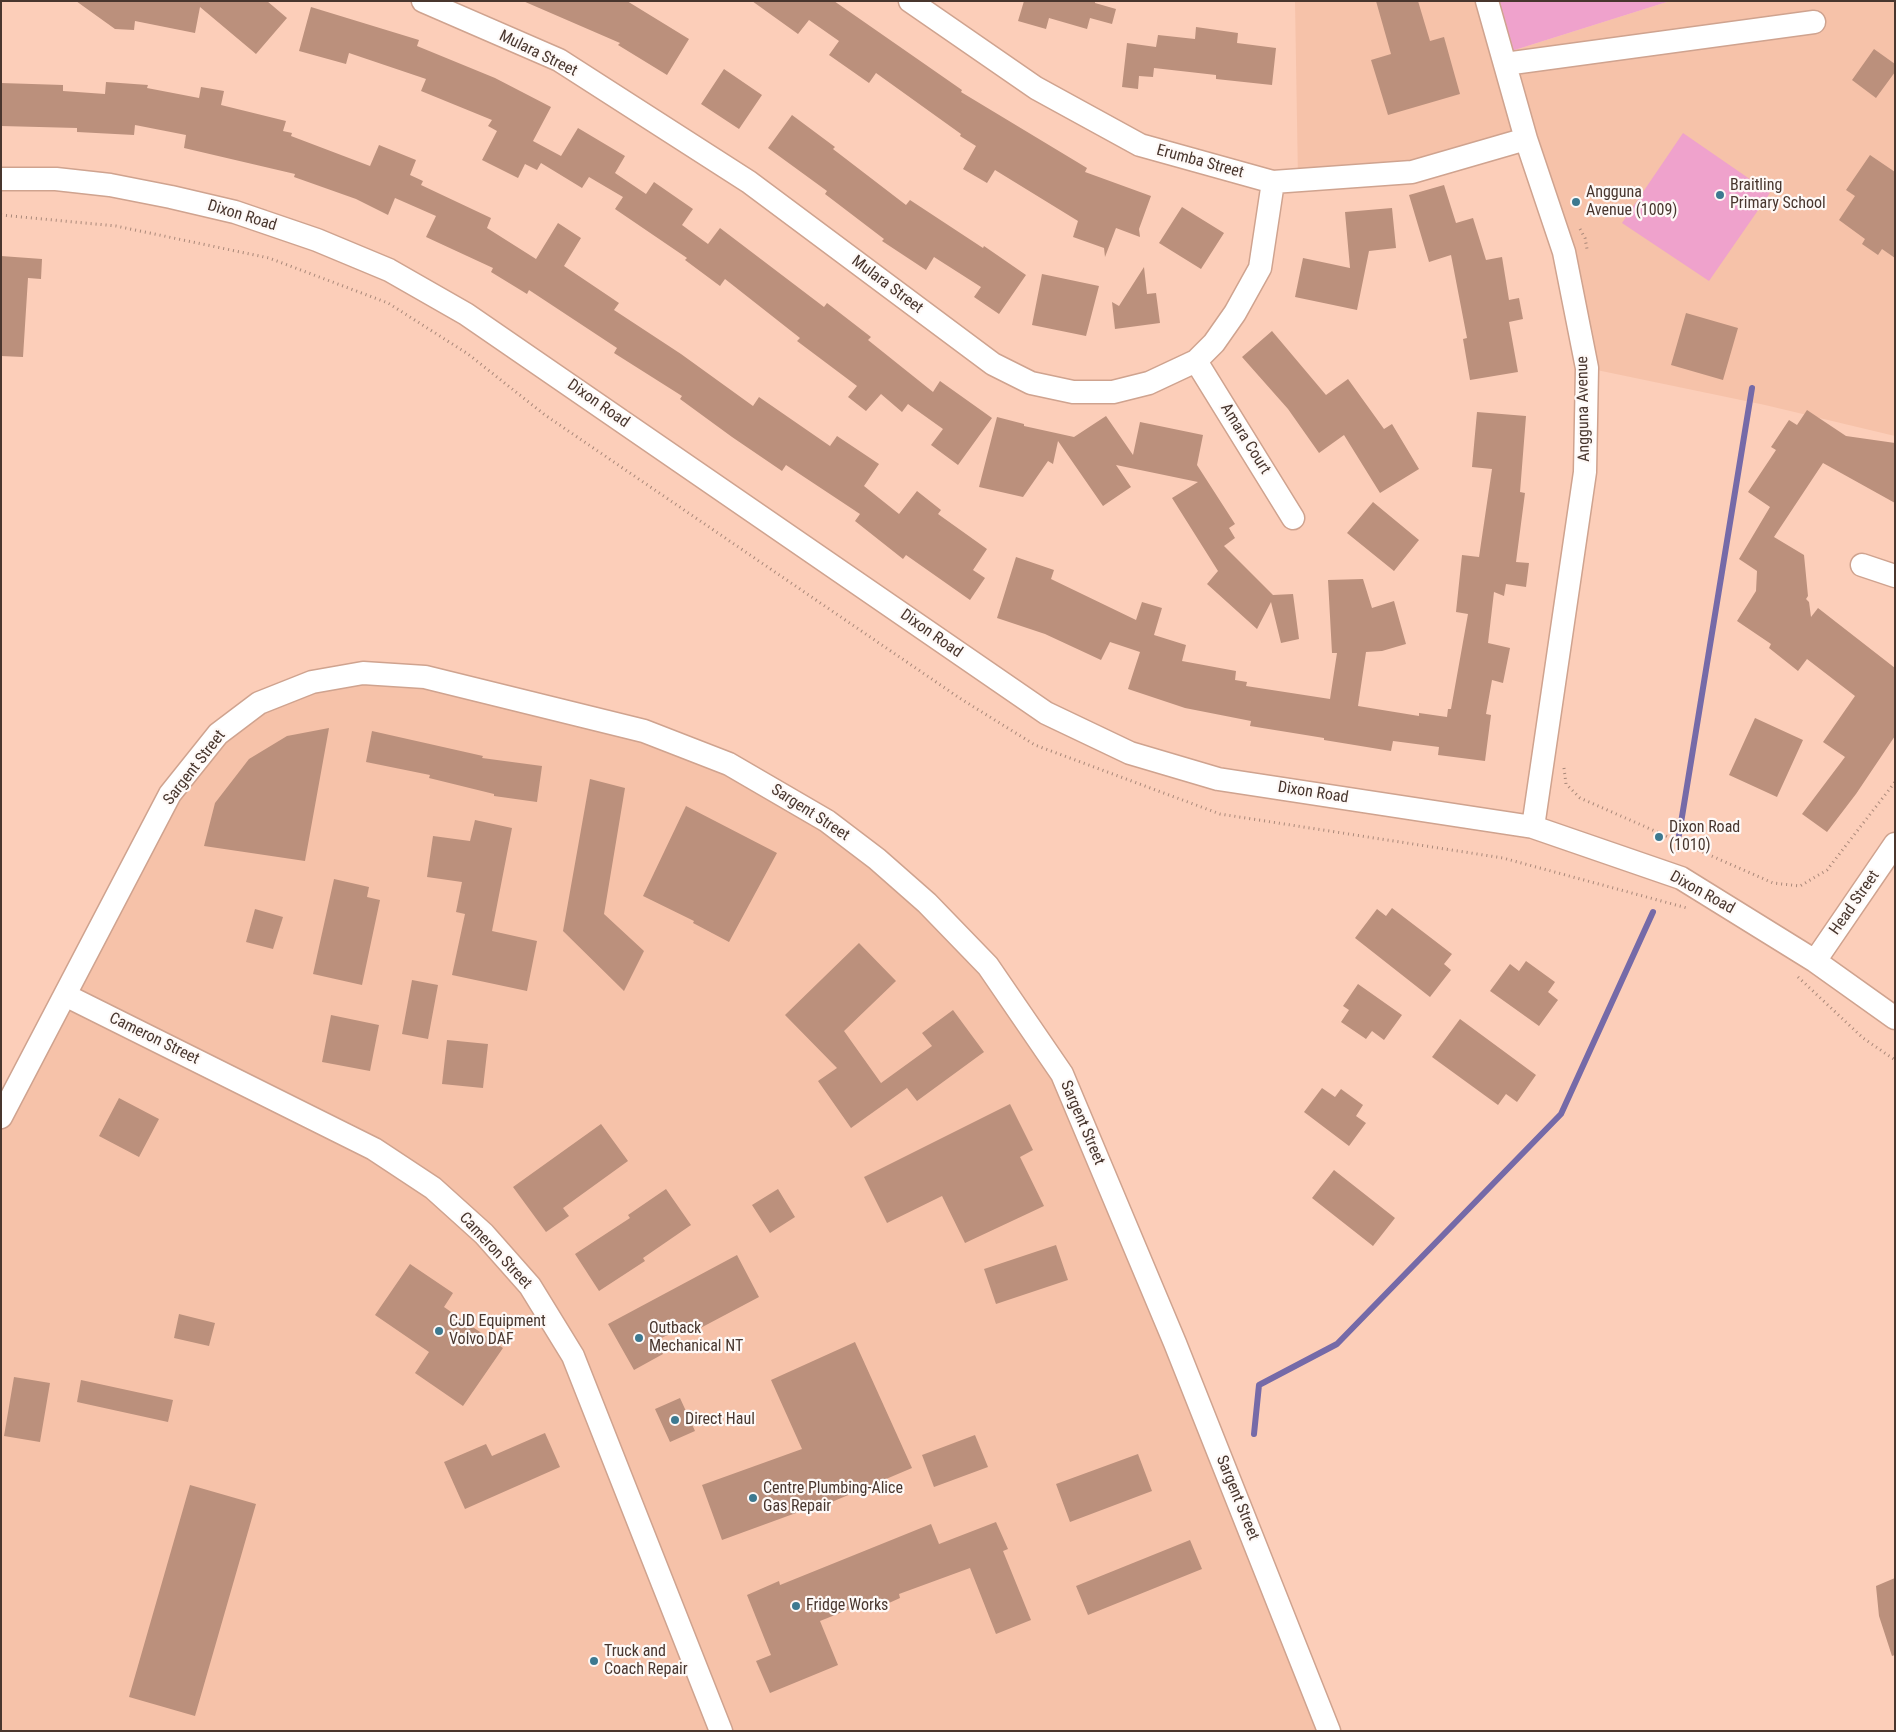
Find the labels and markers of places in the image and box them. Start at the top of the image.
place label: Braitling Primary School [1730,176,1826,214]
place label: Angguna Avenue (1009) [1586,183,1677,221]
marker: Braitling Primary School [1714,189,1726,201]
marker: Angguna Avenue (1009) [1570,196,1582,208]
place label: Dixon Road (1010) [1669,818,1740,856]
marker: Dixon Road (1010) [1653,831,1665,843]
place label: CJD Equipment Volvo DAF [449,1312,546,1350]
place label: Outback Mechanical NT [649,1319,743,1357]
marker: CJD Equipment Volvo DAF [433,1325,445,1337]
marker: Outback Mechanical NT [633,1332,645,1344]
place label: Direct Haul [685,1410,755,1430]
marker: Direct Haul [669,1414,681,1426]
place label: Centre Plumbing-Alice Gas Repair [763,1479,903,1517]
marker: Centre Plumbing-Alice Gas Repair [747,1492,759,1504]
place label: Fridge Works [806,1596,888,1616]
marker: Fridge Works [790,1600,802,1612]
place label: Truck and Coach Repair [604,1642,688,1680]
marker: Truck and Coach Repair [588,1655,600,1667]

